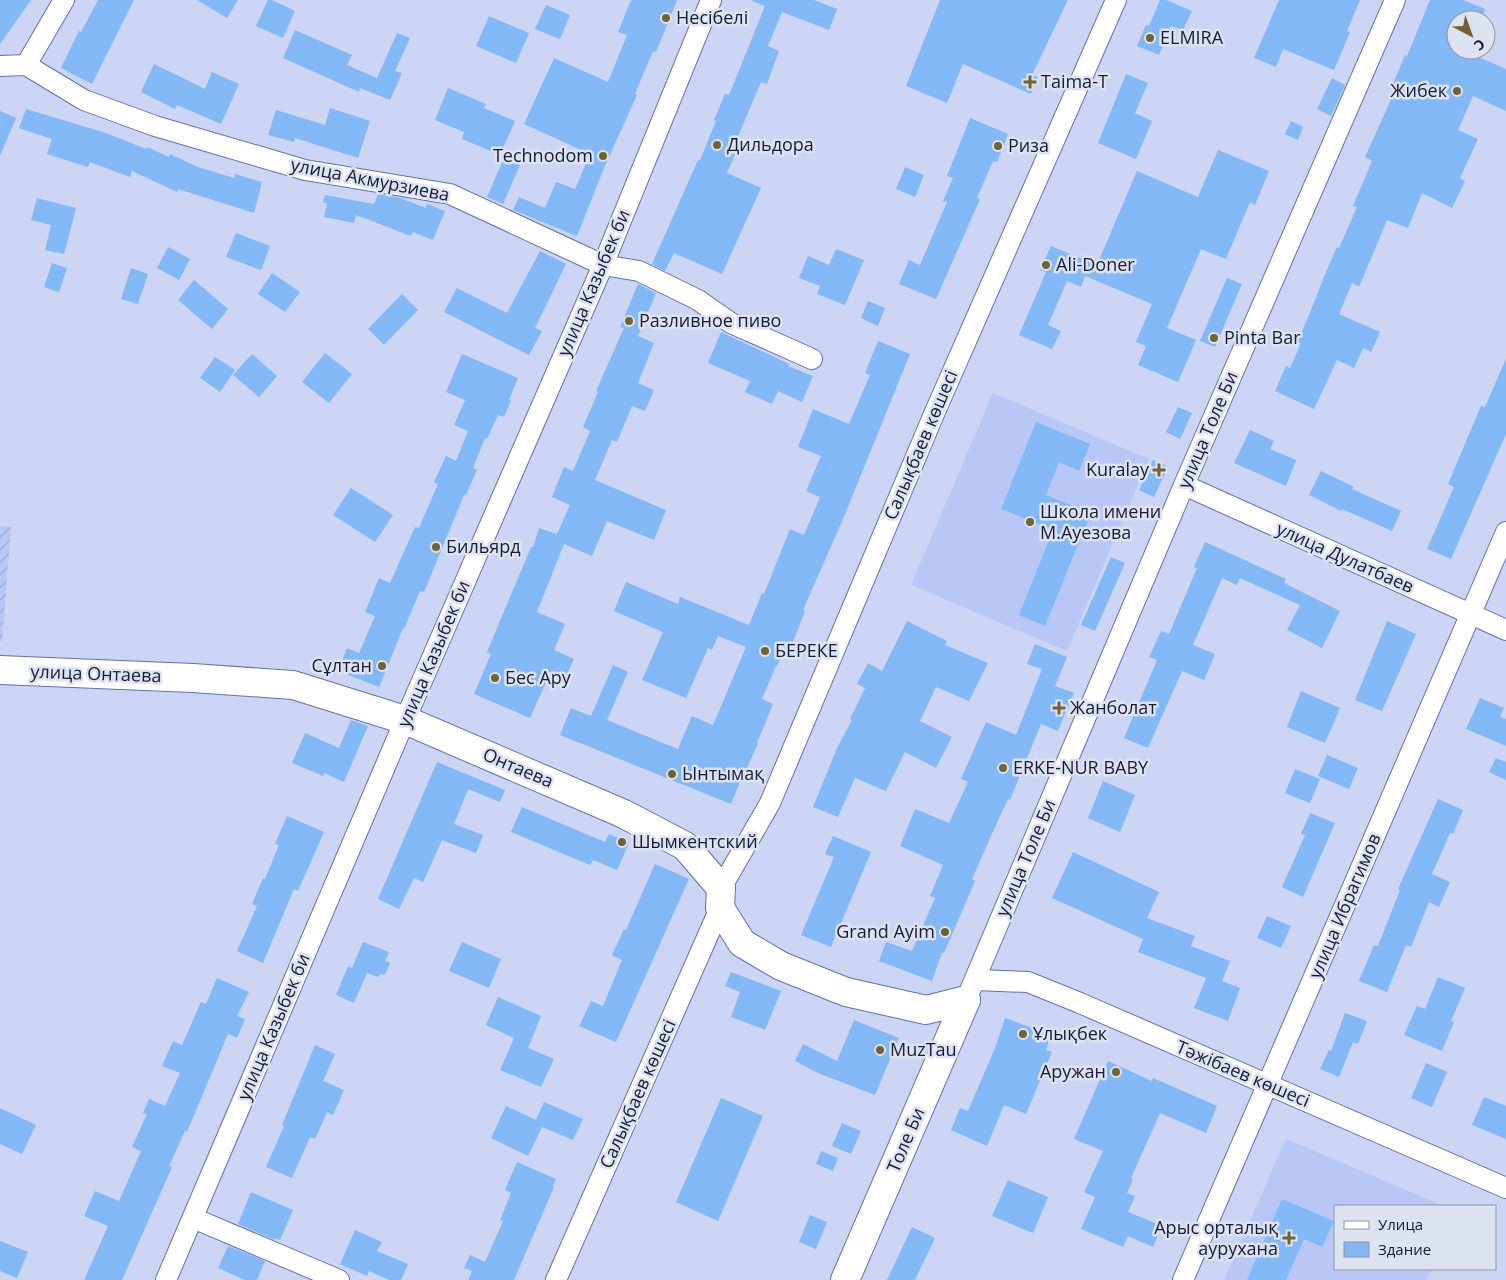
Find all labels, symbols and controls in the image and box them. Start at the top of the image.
place label: Несібелі [676,5,748,29]
north arrow [1446,10,1496,60]
marker: Несібелі [660,12,672,24]
place label: ELMIRA [1160,25,1224,49]
marker: ELMIRA [1144,32,1156,44]
text: С [1470,35,1489,55]
place label: Taima-T [1041,69,1108,93]
marker: Taima-T [1023,75,1037,89]
place label: Жибек [1390,78,1448,102]
marker: Жибек [1451,85,1463,97]
place label: Дильдора [727,132,814,156]
place label: Риза [1008,133,1049,157]
marker: Дильдора [711,139,723,151]
marker: Риза [992,140,1004,152]
place label: Technodom [493,143,593,167]
marker: Technodom [597,150,609,162]
street label: улица Акмурзиева [289,152,452,206]
street label: улица Казыбек би [551,206,635,360]
place label: Ali-Doner [1056,252,1135,276]
marker: Ali-Doner [1040,259,1052,271]
place label: Разливное пиво [639,308,781,332]
marker: Разливное пиво [623,315,635,327]
place label: Pinta Bar [1224,325,1301,349]
marker: Pinta Bar [1208,332,1220,344]
street label: Салықбаев көшесі [878,366,962,523]
street label: улица Толе Би [1172,367,1243,492]
place label: Kuralay [1086,457,1150,481]
marker: Kuralay [1153,464,1165,476]
place label: Школа имени М.Ауезова [1040,499,1161,544]
marker: Школа имени М.Ауезова [1024,516,1036,528]
street label: улица Дулатбаев [1273,516,1418,598]
place label: Бильярд [446,534,521,558]
marker: Бильярд [430,541,442,553]
street label: улица Казыбек би [391,577,475,731]
place label: БЕРЕКЕ [775,638,838,662]
marker: БЕРЕКЕ [759,645,771,657]
place label: Сұлтан [312,653,372,677]
street label: улица Онтаева [30,659,162,687]
marker: Сұлтан [376,660,388,672]
place label: Бес Ару [505,665,572,689]
marker: Бес Ару [489,672,501,684]
place label: Жанболат [1070,695,1157,719]
marker: Жанболат [1052,701,1066,715]
street label: Онтаева [479,742,557,793]
place label: ERKE-NUR BABY [1013,755,1149,779]
place label: Ынтымақ [682,761,764,785]
marker: ERKE-NUR BABY [997,762,1009,774]
marker: Ынтымақ [666,768,678,780]
street label: улица Толе Би [990,795,1061,920]
place label: Шымкентский [632,829,758,853]
street label: улица Ибрагимов [1303,829,1386,982]
marker: Шымкентский [616,836,628,848]
place label: Grand Ayim [836,919,935,943]
marker: Grand Ayim [939,926,951,938]
street label: улица Казыбек би [231,950,315,1104]
street label: Салықбаев көшесі [593,1015,681,1172]
place label: Ұлықбек [1033,1021,1108,1045]
marker: Ұлықбек [1017,1028,1029,1040]
street label: Тәжібаев көшесі [1173,1034,1314,1112]
place label: MuzTau [890,1037,957,1061]
marker: MuzTau [874,1044,886,1056]
place label: Аружан [1040,1059,1106,1083]
marker: Аружан [1110,1066,1122,1078]
street label: Толе Би [881,1103,929,1176]
legend [1334,1205,1496,1270]
text: Улица [1378,1214,1423,1234]
place label: Арыс орталық аурухана [1154,1215,1278,1260]
marker: Арыс орталық аурухана [1282,1231,1296,1245]
text: Здание [1378,1239,1431,1259]

